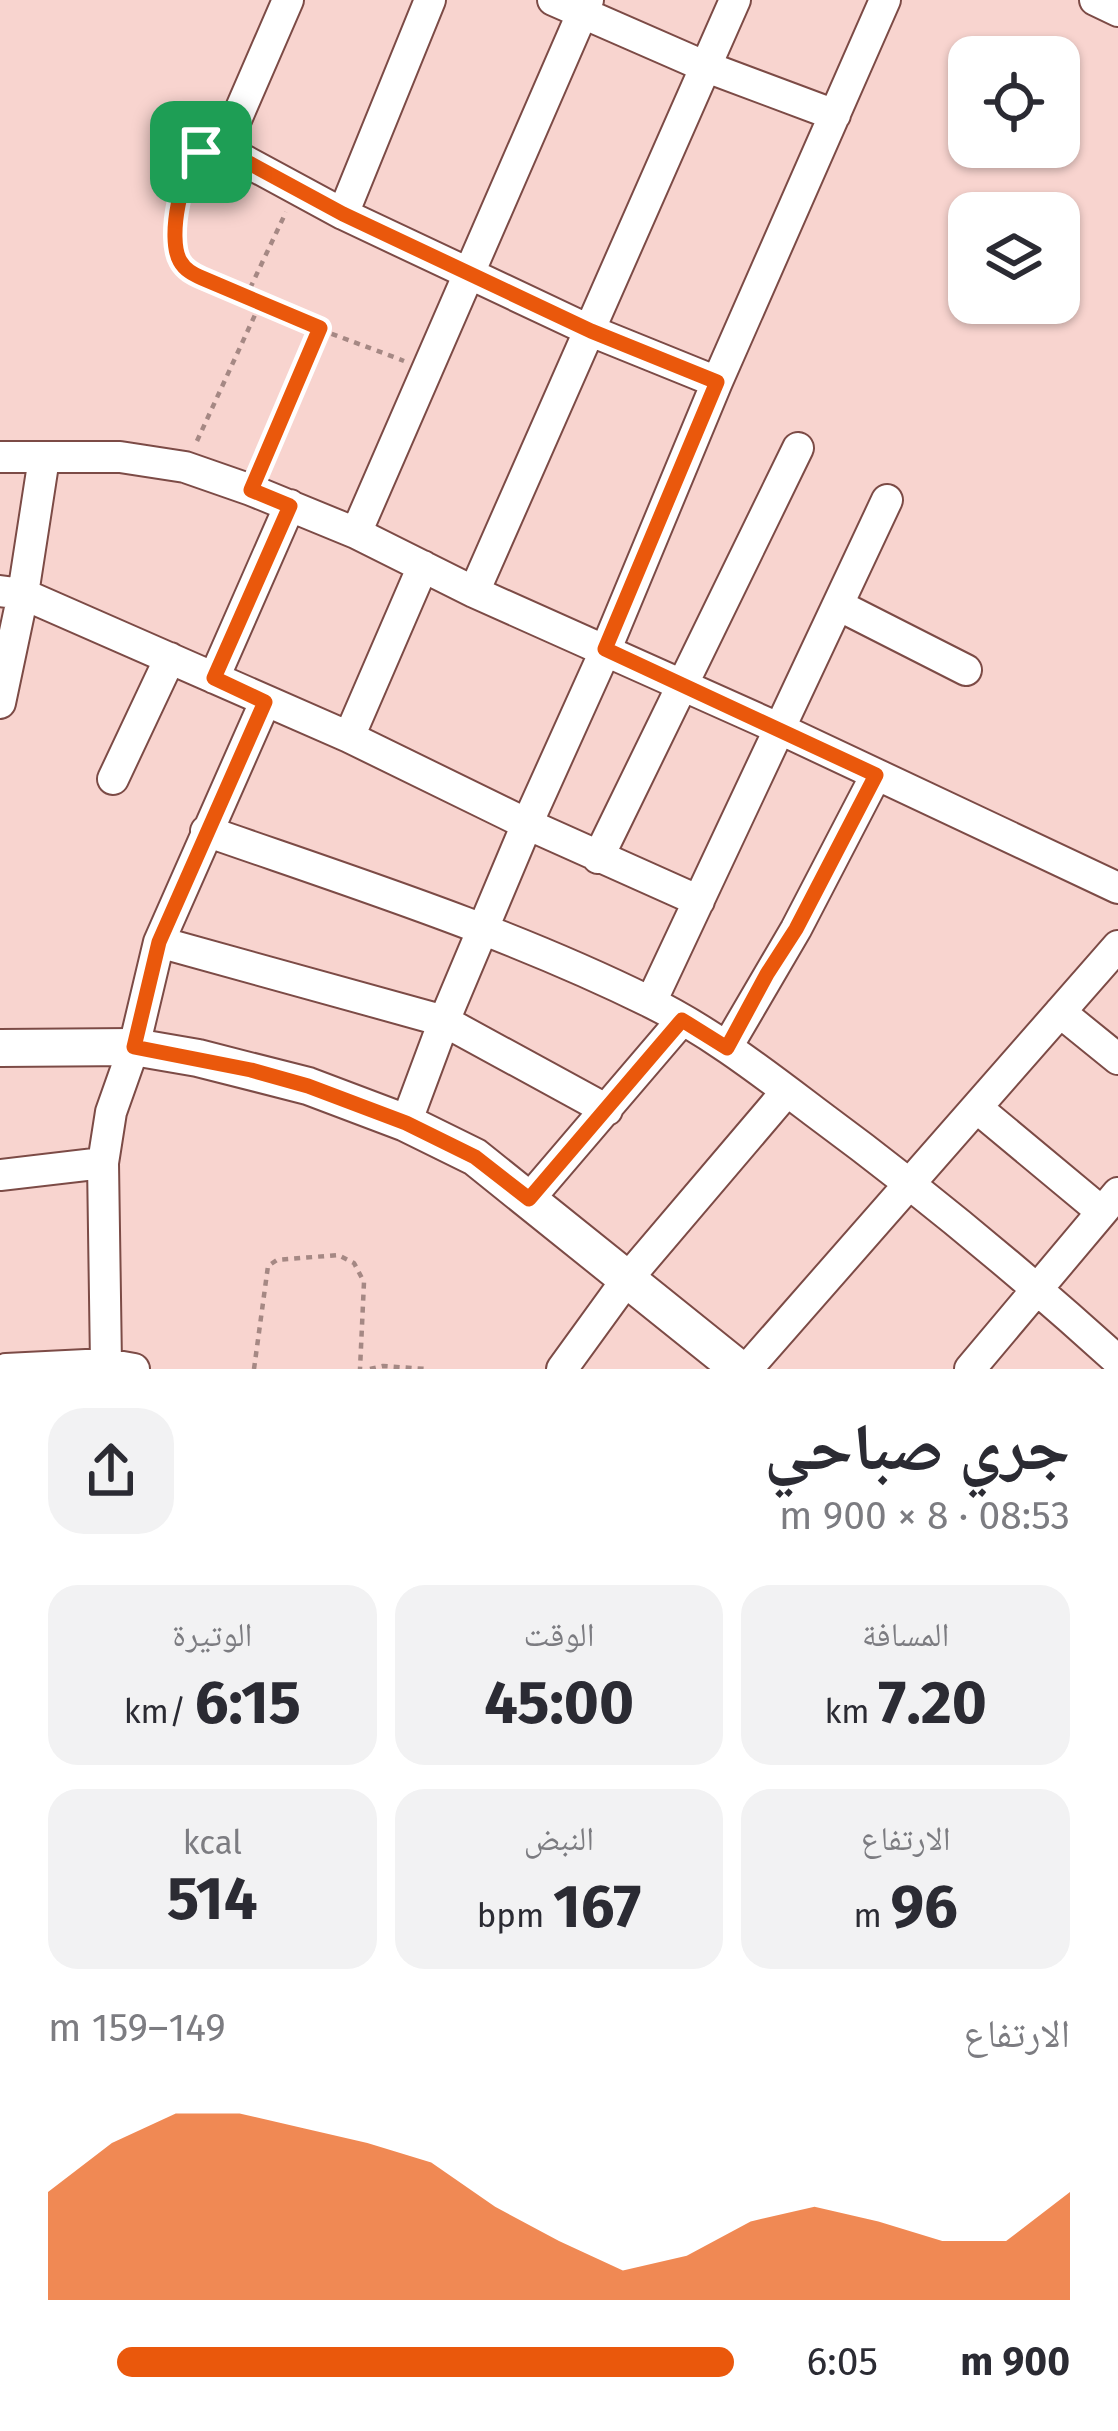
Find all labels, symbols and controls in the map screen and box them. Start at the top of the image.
map controls [948,36,1080,324]
button: locate [948,36,1080,168]
pin [150,101,252,203]
icon: arrive [168,119,234,185]
button: layers [948,192,1080,324]
button: share [48,1408,174,1534]
text: جري صباحي [764,1408,1070,1487]
text: 08:53 · 8 × 900 m [779,1493,1070,1539]
text: الوتيرة [172,1615,252,1655]
text: الوقت [523,1615,595,1655]
text: المسافة [862,1615,949,1655]
text: 6:15 [195,1667,301,1739]
text: 45:00 [484,1667,634,1739]
text: 7.20 [878,1667,987,1739]
text: /km [124,1692,195,1732]
text: km [824,1692,878,1732]
text: النبض [524,1819,594,1859]
text: الارتفاع [861,1819,951,1859]
text: kcal [183,1823,242,1863]
text: 514 [167,1863,258,1935]
text: 167 [553,1871,641,1943]
text: 96 [890,1871,958,1943]
text: bpm [477,1896,553,1936]
text: m [853,1896,890,1936]
text: 149–159 m [48,2005,226,2051]
text: الارتفاع [964,2011,1070,2057]
text: 6:05 [807,2339,878,2385]
text: 900 m [960,2339,1070,2385]

